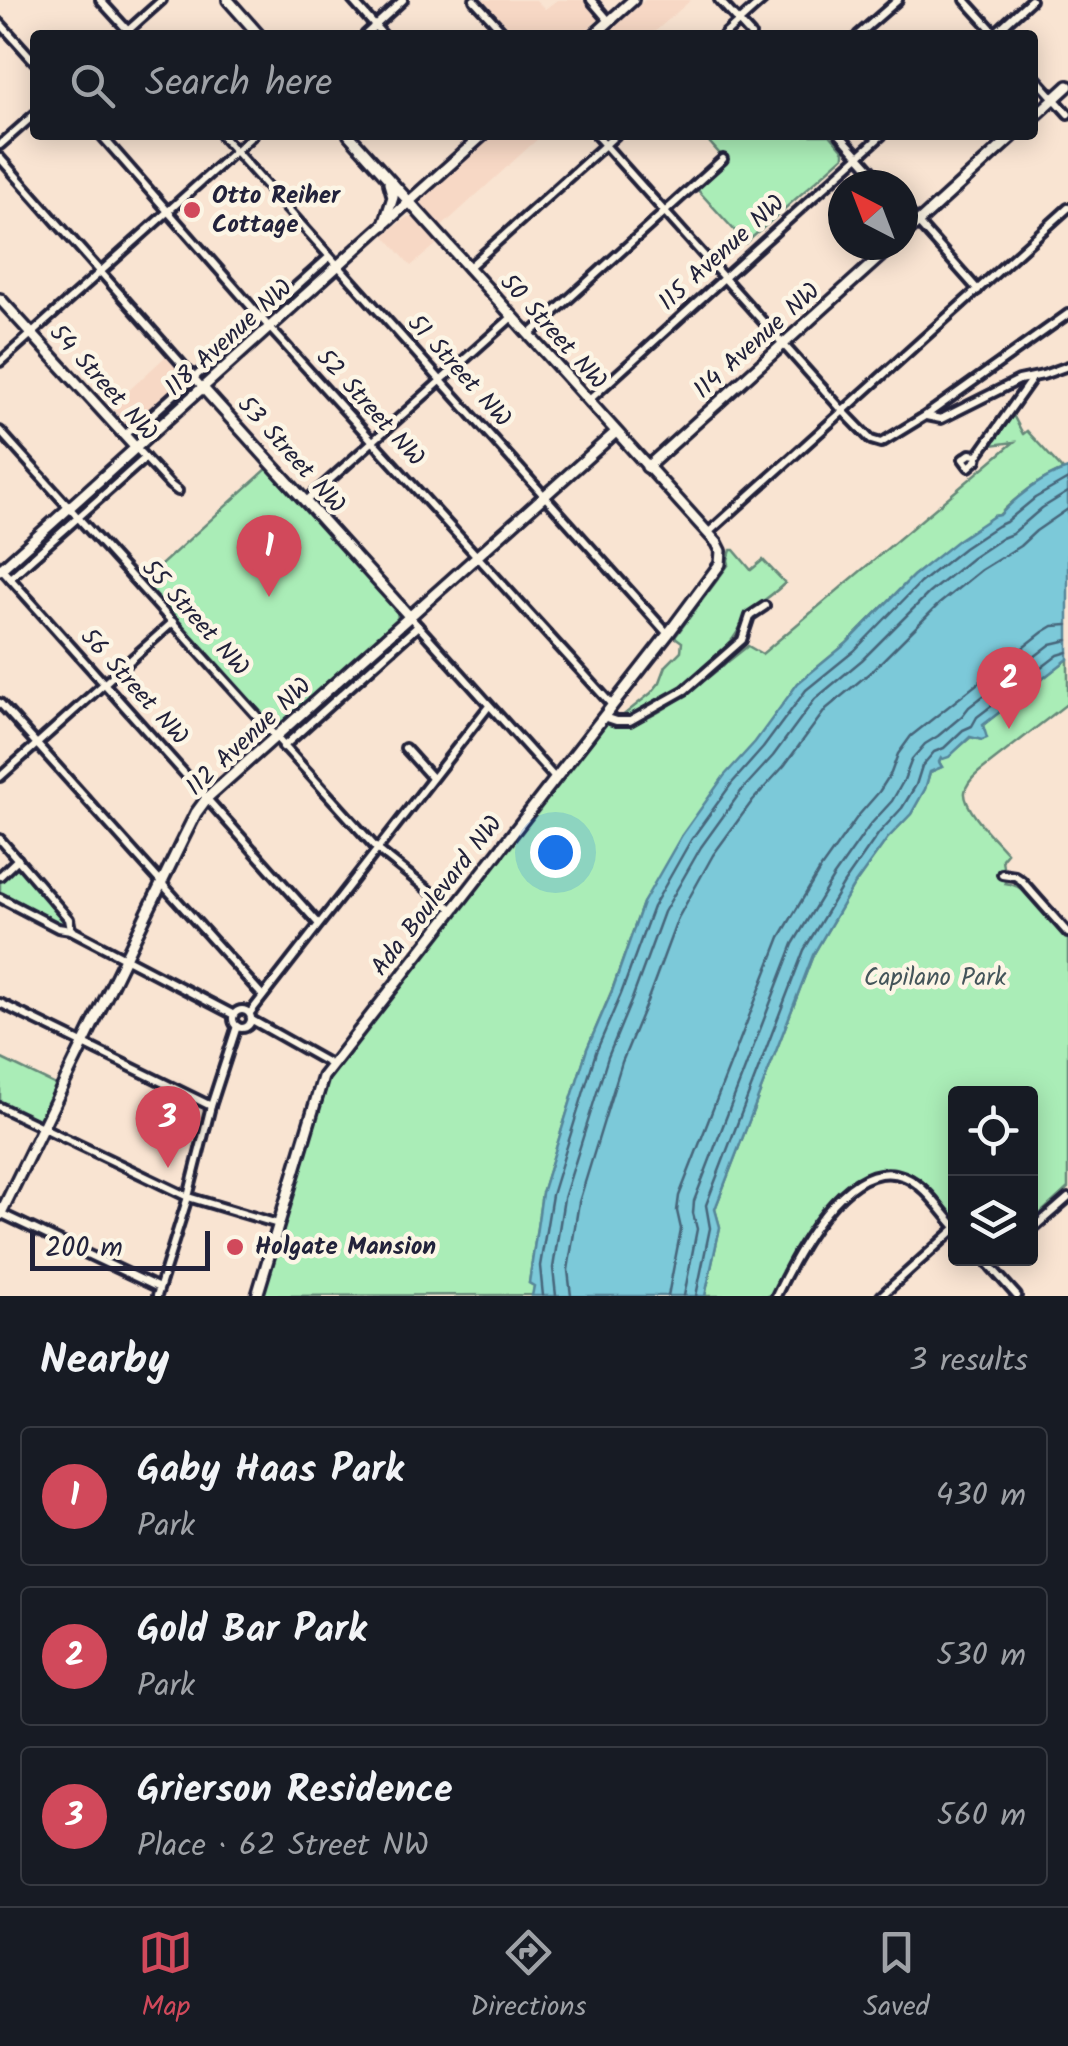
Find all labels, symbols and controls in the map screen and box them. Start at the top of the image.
search box [30,30,1038,140]
text: Search here [145,55,332,115]
icon: search [65,58,120,113]
north arrow [828,170,918,260]
place label: Otto Reiher Cottage [212,176,341,245]
street label: 115 Avenue NW [649,185,795,321]
marker: Otto Reiher Cottage [181,199,203,221]
street label: 50 Street NW [489,264,617,400]
street label: 118 Avenue NW [156,269,302,407]
street label: 114 Avenue NW [684,273,830,409]
street label: 51 Street NW [397,305,521,437]
street label: 54 Street NW [39,315,167,451]
street label: 52 Street NW [306,340,434,476]
street label: 53 Street NW [227,387,355,523]
pin: 1 [236,514,302,597]
street label: 55 Street NW [131,550,259,686]
street label: 56 Street NW [70,619,198,755]
pin: 2 [976,646,1042,729]
street label: 112 Avenue NW [177,668,321,806]
street label: Ada Boulevard NW [361,807,513,985]
your location [530,827,581,878]
park label: Capilano Park [864,958,1006,998]
pin: 3 [136,1086,200,1168]
map controls [948,1086,1038,1266]
button: locate [948,1086,1038,1176]
button: layers [948,1176,1038,1266]
scale bar [30,1226,210,1270]
text: 200 m [45,1226,123,1271]
place label: Holgate Mansion [255,1227,436,1267]
marker: Holgate Mansion [224,1236,246,1258]
text: Nearby [40,1328,169,1395]
text: 3 results [909,1336,1028,1387]
text: Gaby Haas Park [137,1441,404,1501]
text: 1 [70,1471,79,1522]
text: 430 m [936,1471,1026,1522]
text: Park [137,1501,195,1552]
text: Gold Bar Park [137,1601,366,1661]
text: 2 [65,1631,84,1682]
text: 530 m [936,1631,1026,1682]
text: Park [137,1661,195,1712]
text: Grierson Residence [137,1761,453,1821]
text: 3 [66,1791,83,1842]
text: 560 m [937,1791,1026,1842]
text: Place · 62 Street NW [137,1821,429,1872]
tab: Map [138,1925,193,2030]
tab: Directions [470,1925,586,2030]
tab: Saved [863,1925,930,2030]

